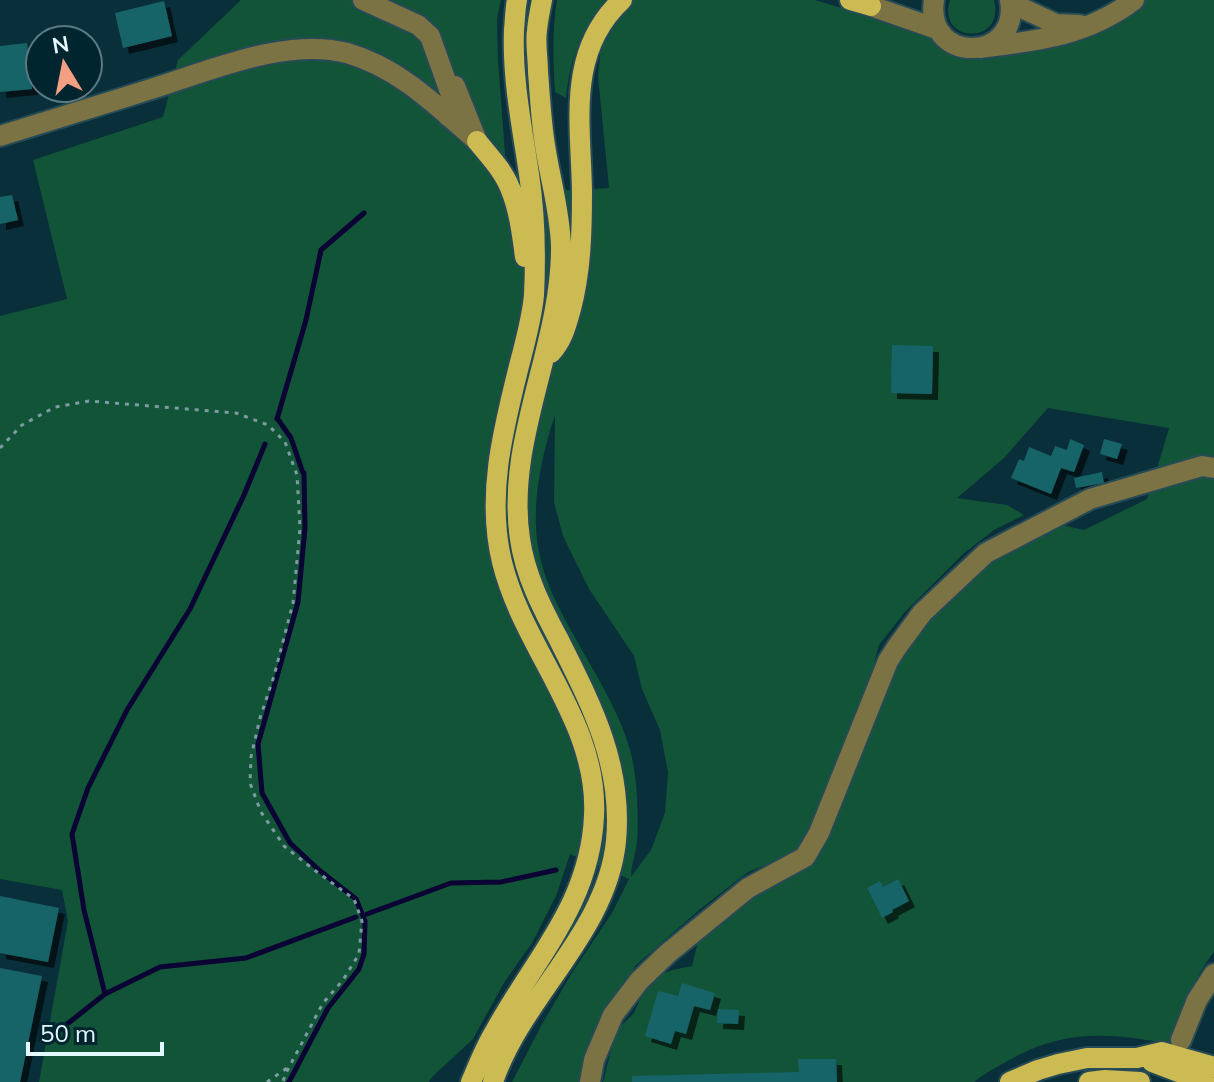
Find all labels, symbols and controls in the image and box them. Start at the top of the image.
north arrow [24,24,104,104]
text: N [50,29,71,60]
scale bar [28,1006,162,1056]
text: 50 m [40,1018,96,1048]

